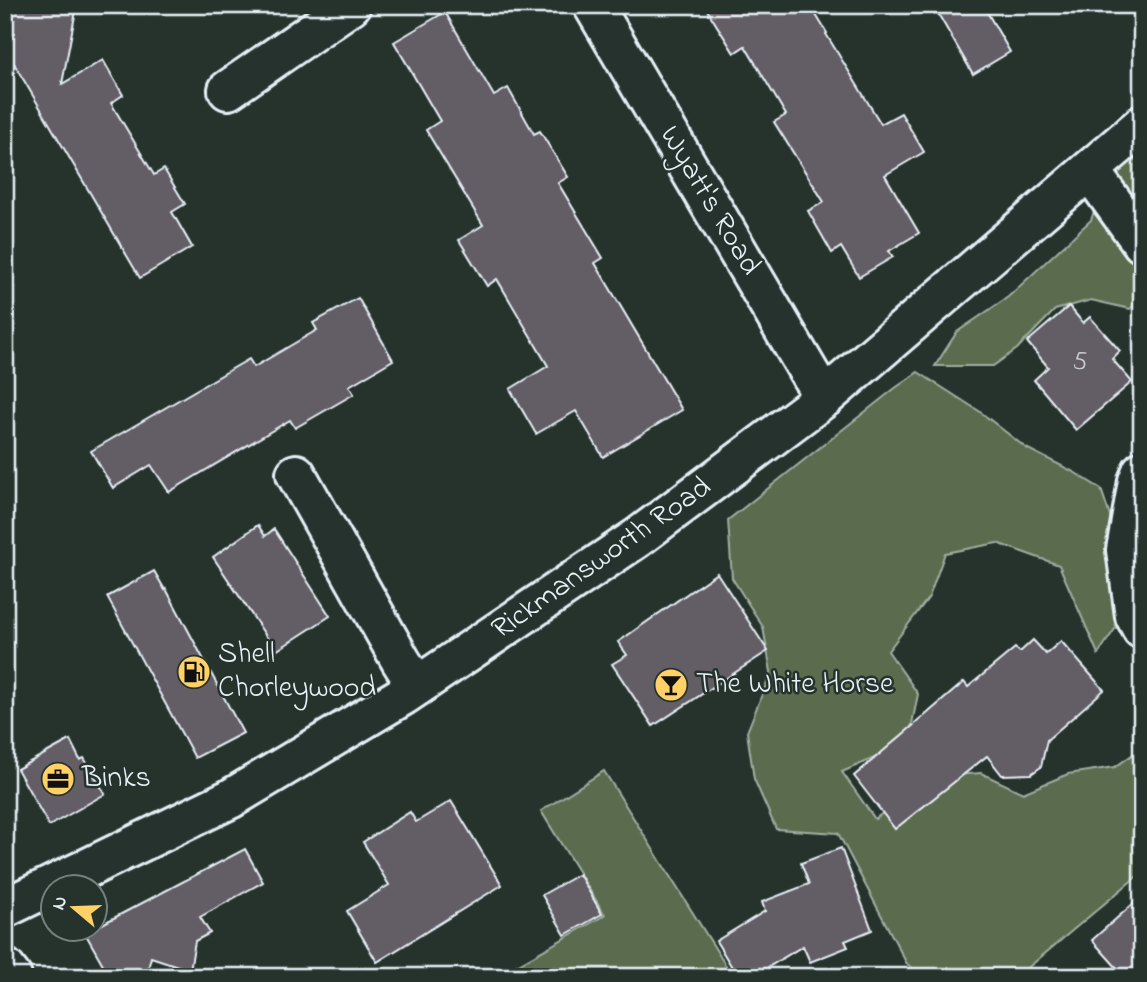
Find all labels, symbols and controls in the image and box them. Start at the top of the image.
street label: Wyatt's Road [647,118,771,284]
house number: 5 [1073,344,1088,382]
street label: Rickmansworth Road [483,467,721,651]
place label: Shell Chorleywood [218,633,376,711]
fuel station icon: Shell Chorleywood [175,653,213,691]
place label: The White Horse [696,663,894,707]
bar icon: The White Horse [652,666,690,704]
place label: Binks [81,757,151,801]
office icon: Binks [39,760,77,798]
north arrow [38,874,108,944]
text: N [45,893,75,914]

